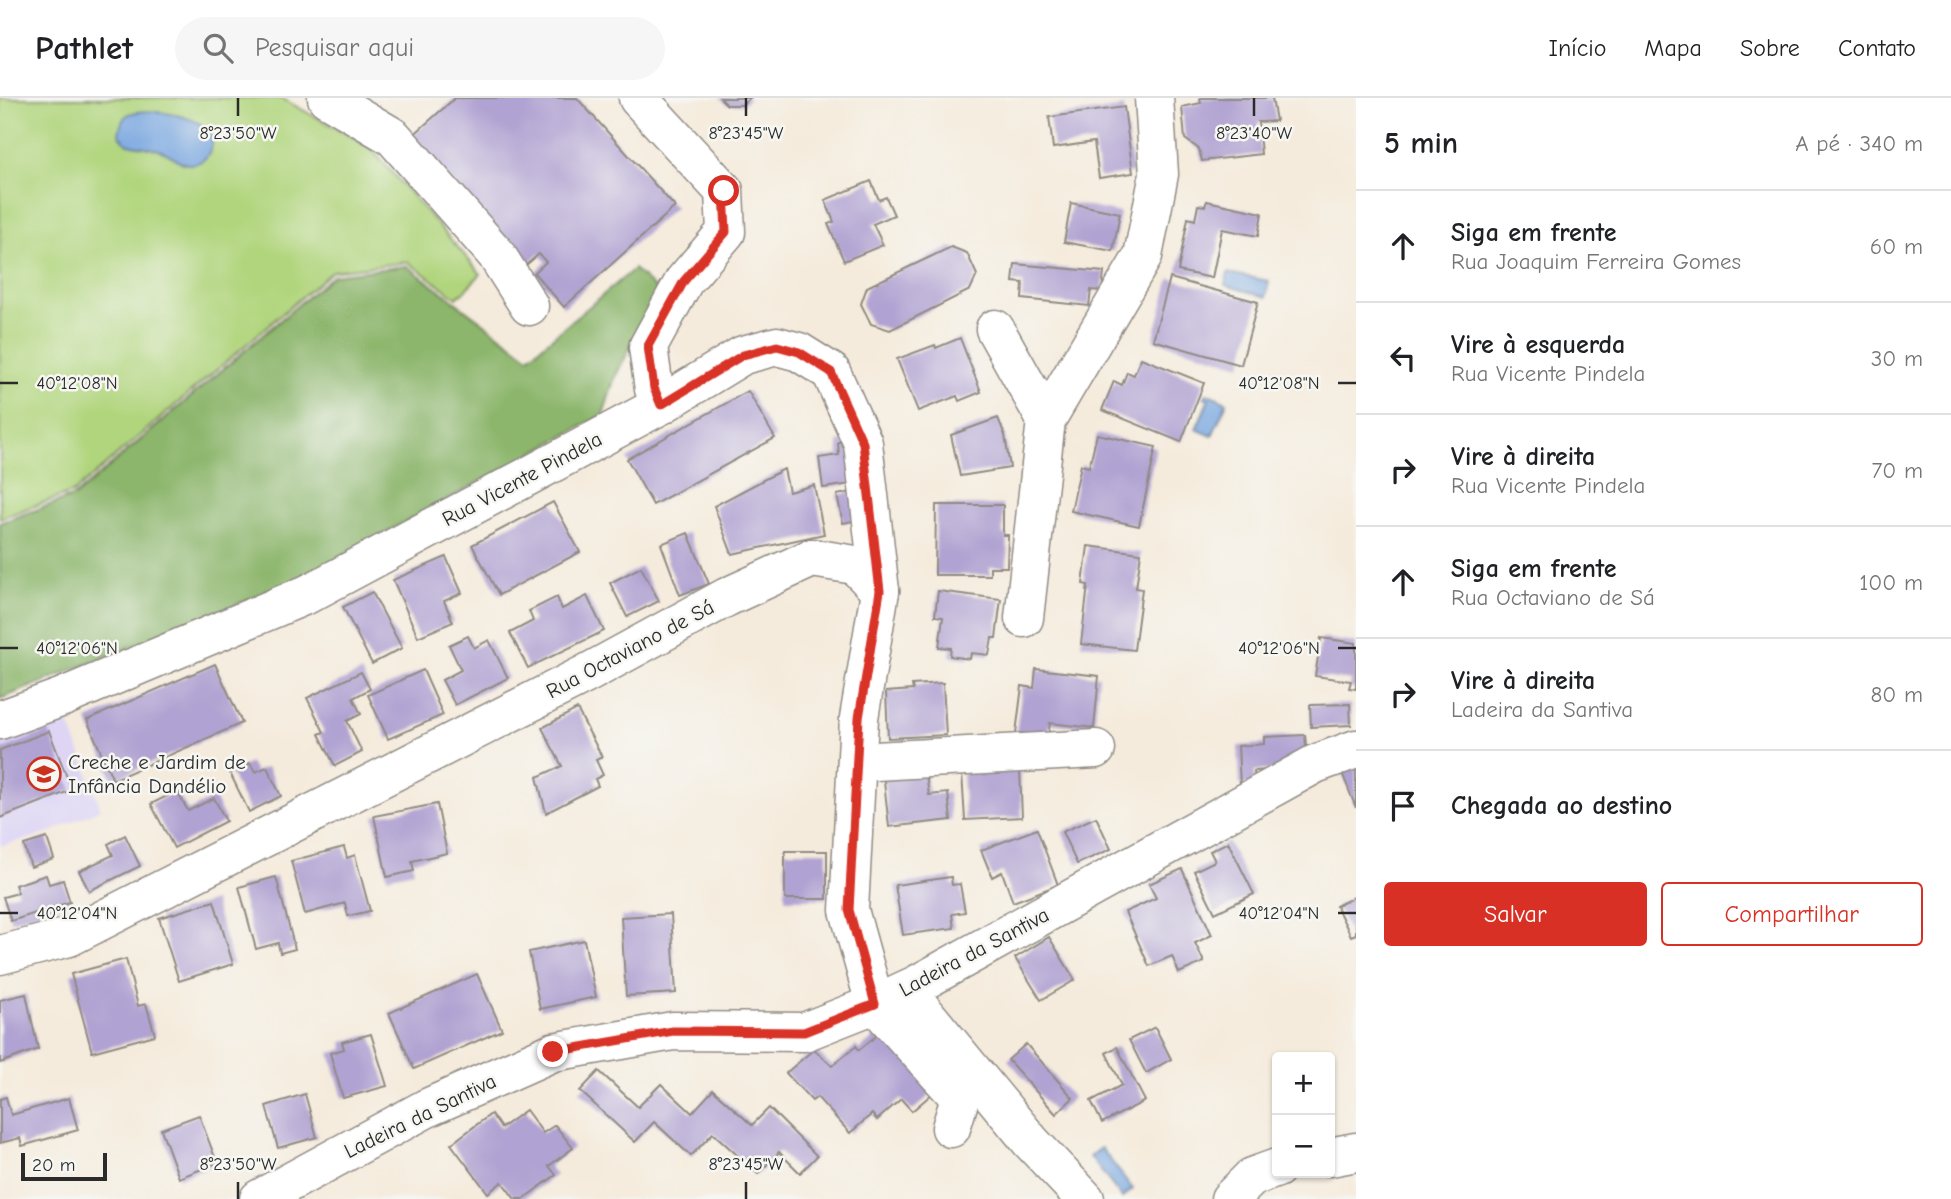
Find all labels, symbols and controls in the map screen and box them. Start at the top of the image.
search box [175,17,665,80]
text: Pathlet [35,29,133,67]
icon: search [199,29,237,67]
text: Pesquisar aqui [255,33,414,63]
text: Início [1548,34,1606,62]
text: Mapa [1644,34,1702,62]
text: Sobre [1740,34,1800,62]
text: Contato [1838,34,1916,62]
text: 8°23'50"W [199,123,277,144]
text: 8°23'45"W [709,123,784,144]
text: 8°23'40"W [1216,123,1292,144]
text: 5 min [1384,126,1458,161]
text: A pé · 340 m [1795,130,1923,157]
route start [708,175,739,206]
text: Siga em frente [1451,218,1617,248]
icon: ahead [1384,227,1422,265]
text: 60 m [1870,233,1923,260]
text: Rua Joaquim Ferreira Gomes [1451,248,1741,275]
text: Vire à esquerda [1451,330,1625,360]
icon: left [1384,339,1422,377]
text: 30 m [1871,345,1923,372]
text: Rua Vicente Pindela [1451,360,1645,387]
text: 40°12'08"N [36,373,118,394]
text: 40°12'08"N [1238,373,1320,394]
street label: Rua Vicente Pindela [438,427,606,531]
text: Vire à direita [1451,442,1595,472]
icon: right [1384,451,1422,489]
text: 70 m [1871,457,1923,484]
text: Rua Vicente Pindela [1451,472,1645,499]
text: Siga em frente [1451,554,1617,584]
icon: ahead [1384,563,1422,601]
text: 100 m [1859,569,1923,596]
text: Rua Octaviano de Sá [1451,584,1655,611]
street label: Rua Octaviano de Sá [542,595,718,703]
text: 40°12'06"N [36,638,118,659]
text: 40°12'06"N [1238,638,1320,659]
text: Vire à direita [1451,666,1595,696]
icon: right [1384,675,1422,713]
text: 80 m [1870,681,1923,708]
text: Ladeira da Santiva [1451,696,1633,723]
place label: Creche e Jardim de Infância Dandélio [68,750,246,798]
school or university icon: Creche e Jardim de Infância Dandélio [25,755,63,793]
icon: arrive [1384,787,1422,825]
text: Chegada ao destino [1451,791,1672,821]
button: Salvar [1384,882,1647,946]
button: Compartilhar [1661,882,1923,946]
street label: Ladeira da Santiva [895,902,1053,1002]
text: 40°12'04"N [37,903,117,924]
text: 40°12'04"N [1239,903,1319,924]
route end [537,1036,568,1067]
map controls [1272,1052,1335,1178]
button: + [1272,1052,1335,1115]
street label: Ladeira da Santiva [340,1069,500,1163]
button: − [1272,1115,1335,1178]
scale bar [21,1150,107,1182]
text: 20 m [32,1154,76,1176]
text: 8°23'50"W [199,1154,277,1175]
text: 8°23'45"W [709,1154,784,1175]

